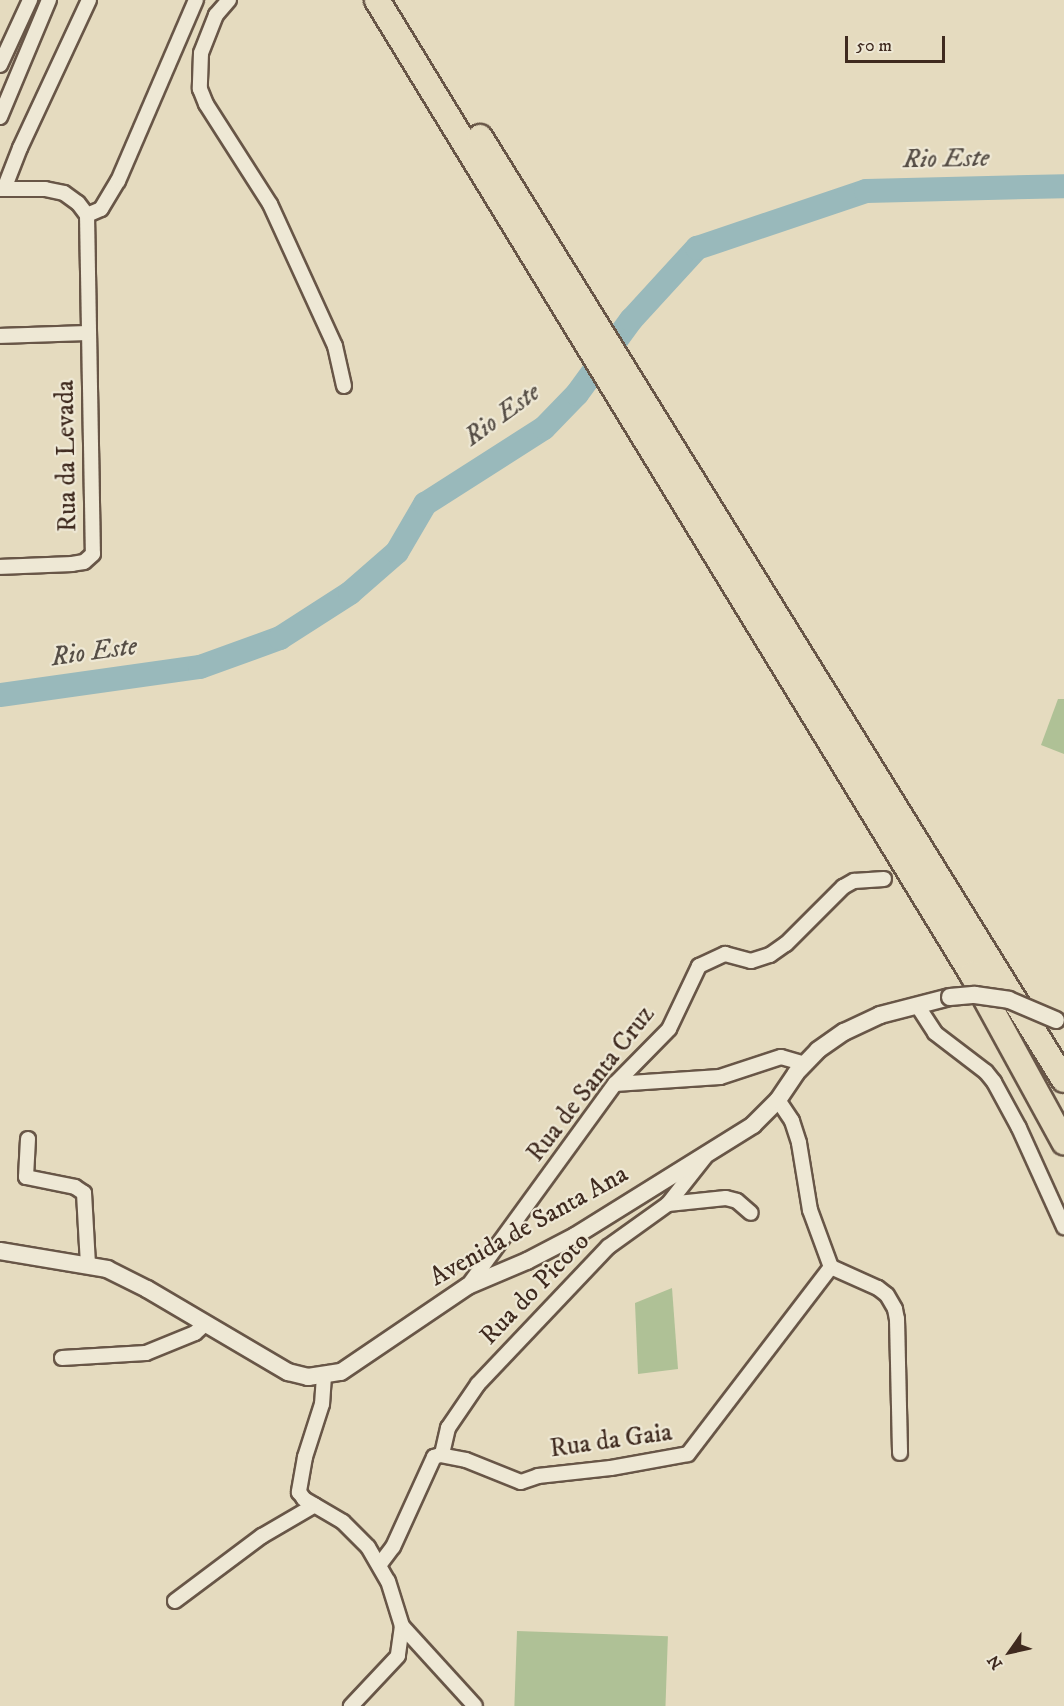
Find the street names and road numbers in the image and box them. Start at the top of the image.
street label: Rua da Levada [50,380,84,532]
street label: Rua de Santa Cruz [520,1000,662,1168]
street label: Avenida de Santa Ana [425,1159,633,1293]
street label: Rua do Picoto [474,1226,596,1352]
street label: Rua da Gaia [548,1417,674,1465]

